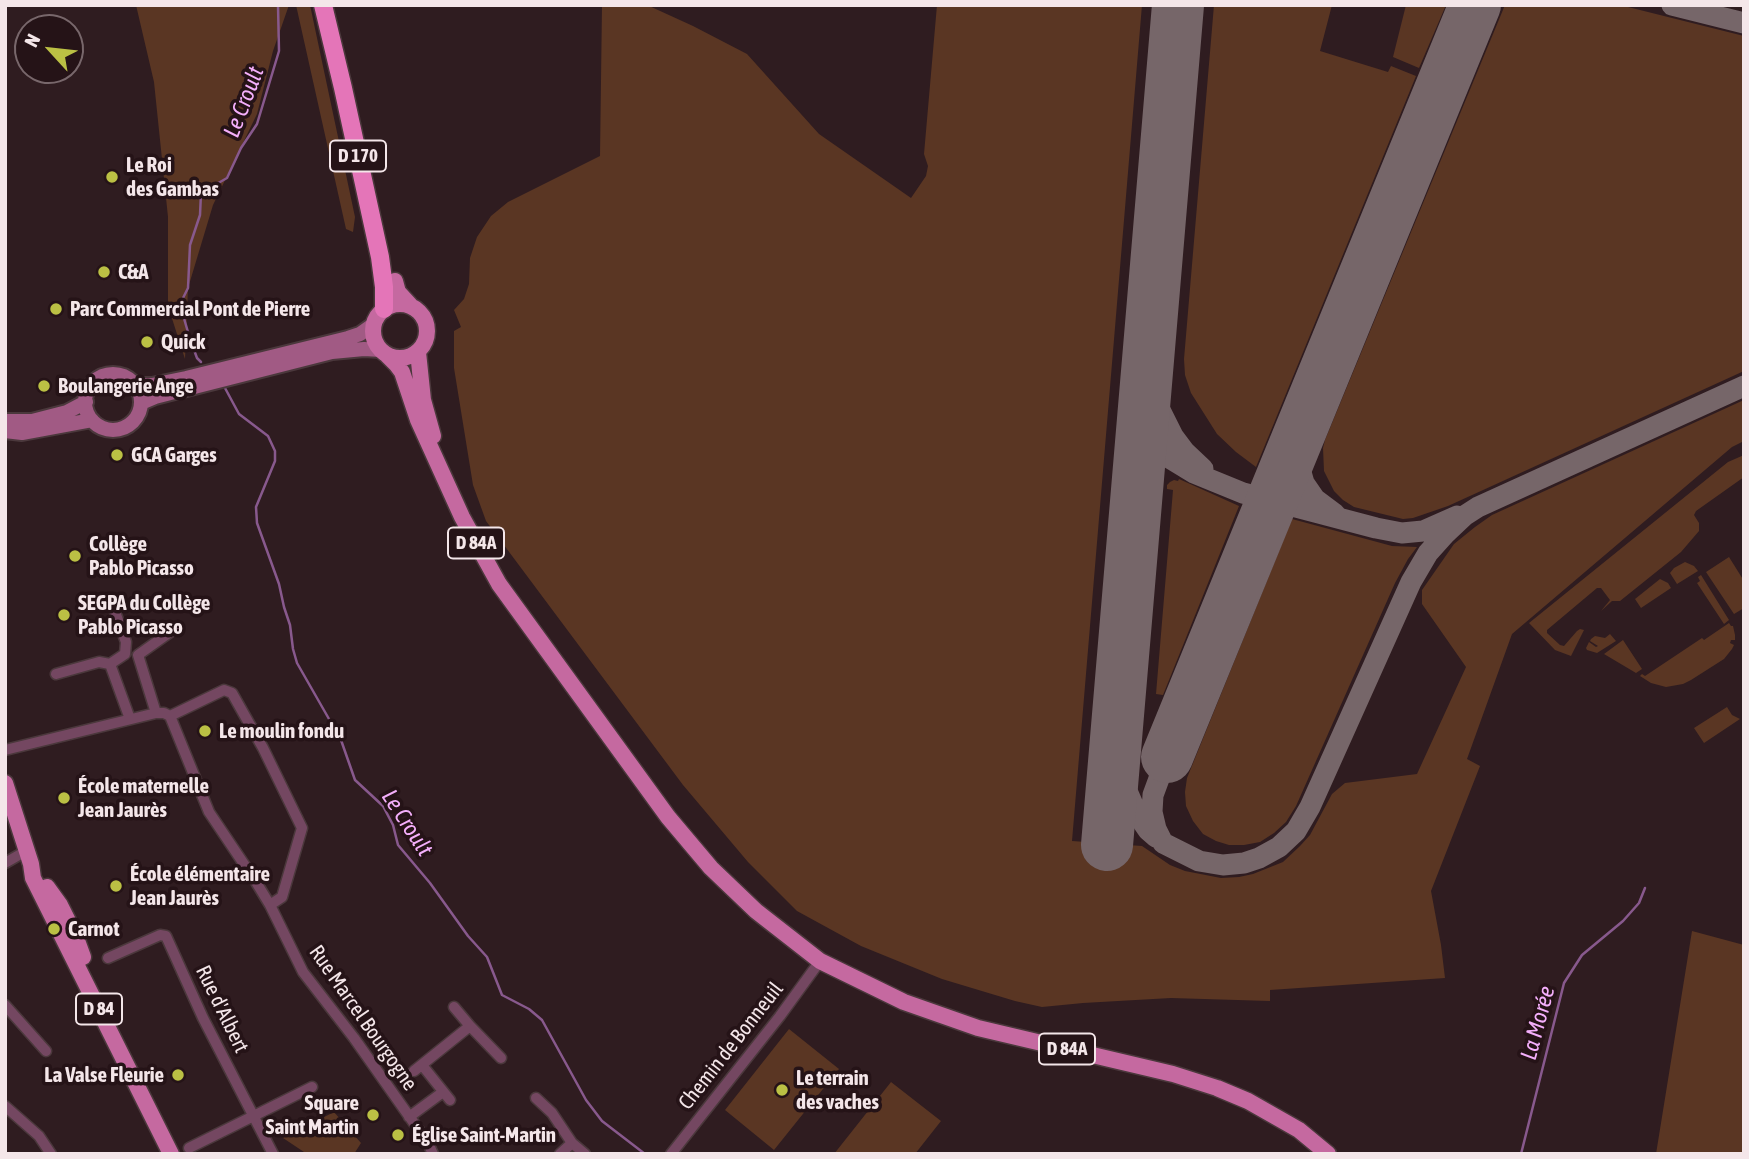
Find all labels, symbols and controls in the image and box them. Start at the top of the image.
north arrow [14,14,84,84]
text: N [20,30,44,50]
water label: Le Croult [218,63,270,141]
road number: D 170 [330,140,386,172]
place label: Le Roi des Gambas [126,152,219,202]
marker: Le Roi des Gambas [104,169,120,185]
place label: C&A [118,259,149,285]
marker: C&A [96,264,112,280]
place label: Parc Commercial Pont de Pierre [70,296,310,322]
marker: Parc Commercial Pont de Pierre [48,301,64,317]
place label: Quick [161,329,205,355]
marker: Quick [139,334,155,350]
place label: Boulangerie Ange [58,373,194,399]
marker: Boulangerie Ange [36,378,52,394]
place label: GCA Garges [131,442,217,468]
marker: GCA Garges [109,447,125,463]
road number: D 84A [448,528,504,558]
place label: Collège Pablo Picasso [89,531,194,581]
marker: Collège Pablo Picasso [67,548,83,564]
place label: SEGPA du Collège Pablo Picasso [78,590,210,640]
marker: SEGPA du Collège Pablo Picasso [56,607,72,623]
place label: Le moulin fondu [219,718,344,744]
marker: Le moulin fondu [197,723,213,739]
place label: École maternelle Jean Jaurès [78,773,209,823]
water label: Le Croult [375,785,439,861]
marker: École maternelle Jean Jaurès [56,790,72,806]
place label: École élémentaire Jean Jaurès [130,861,270,911]
marker: École élémentaire Jean Jaurès [108,878,124,894]
place label: Carnot [68,916,120,942]
marker: Carnot [46,921,62,937]
street label: Rue Marcel Bourgogne [303,940,423,1096]
street label: Rue d'Albert [190,961,254,1057]
street label: Chemin de Bonneuil [673,977,789,1115]
water label: La Morée [1515,983,1561,1063]
road number: D 84 [76,993,122,1024]
road number: D 84A [1039,1034,1095,1064]
place label: La Valse Fleurie [44,1062,164,1088]
place label: Le terrain des vaches [796,1065,879,1115]
marker: La Valse Fleurie [170,1067,186,1083]
marker: Le terrain des vaches [774,1082,790,1098]
place label: Square Saint Martin [266,1090,359,1140]
marker: Square Saint Martin [365,1107,381,1123]
place label: Église Saint-Martin [412,1122,556,1148]
marker: Église Saint-Martin [390,1127,406,1143]

